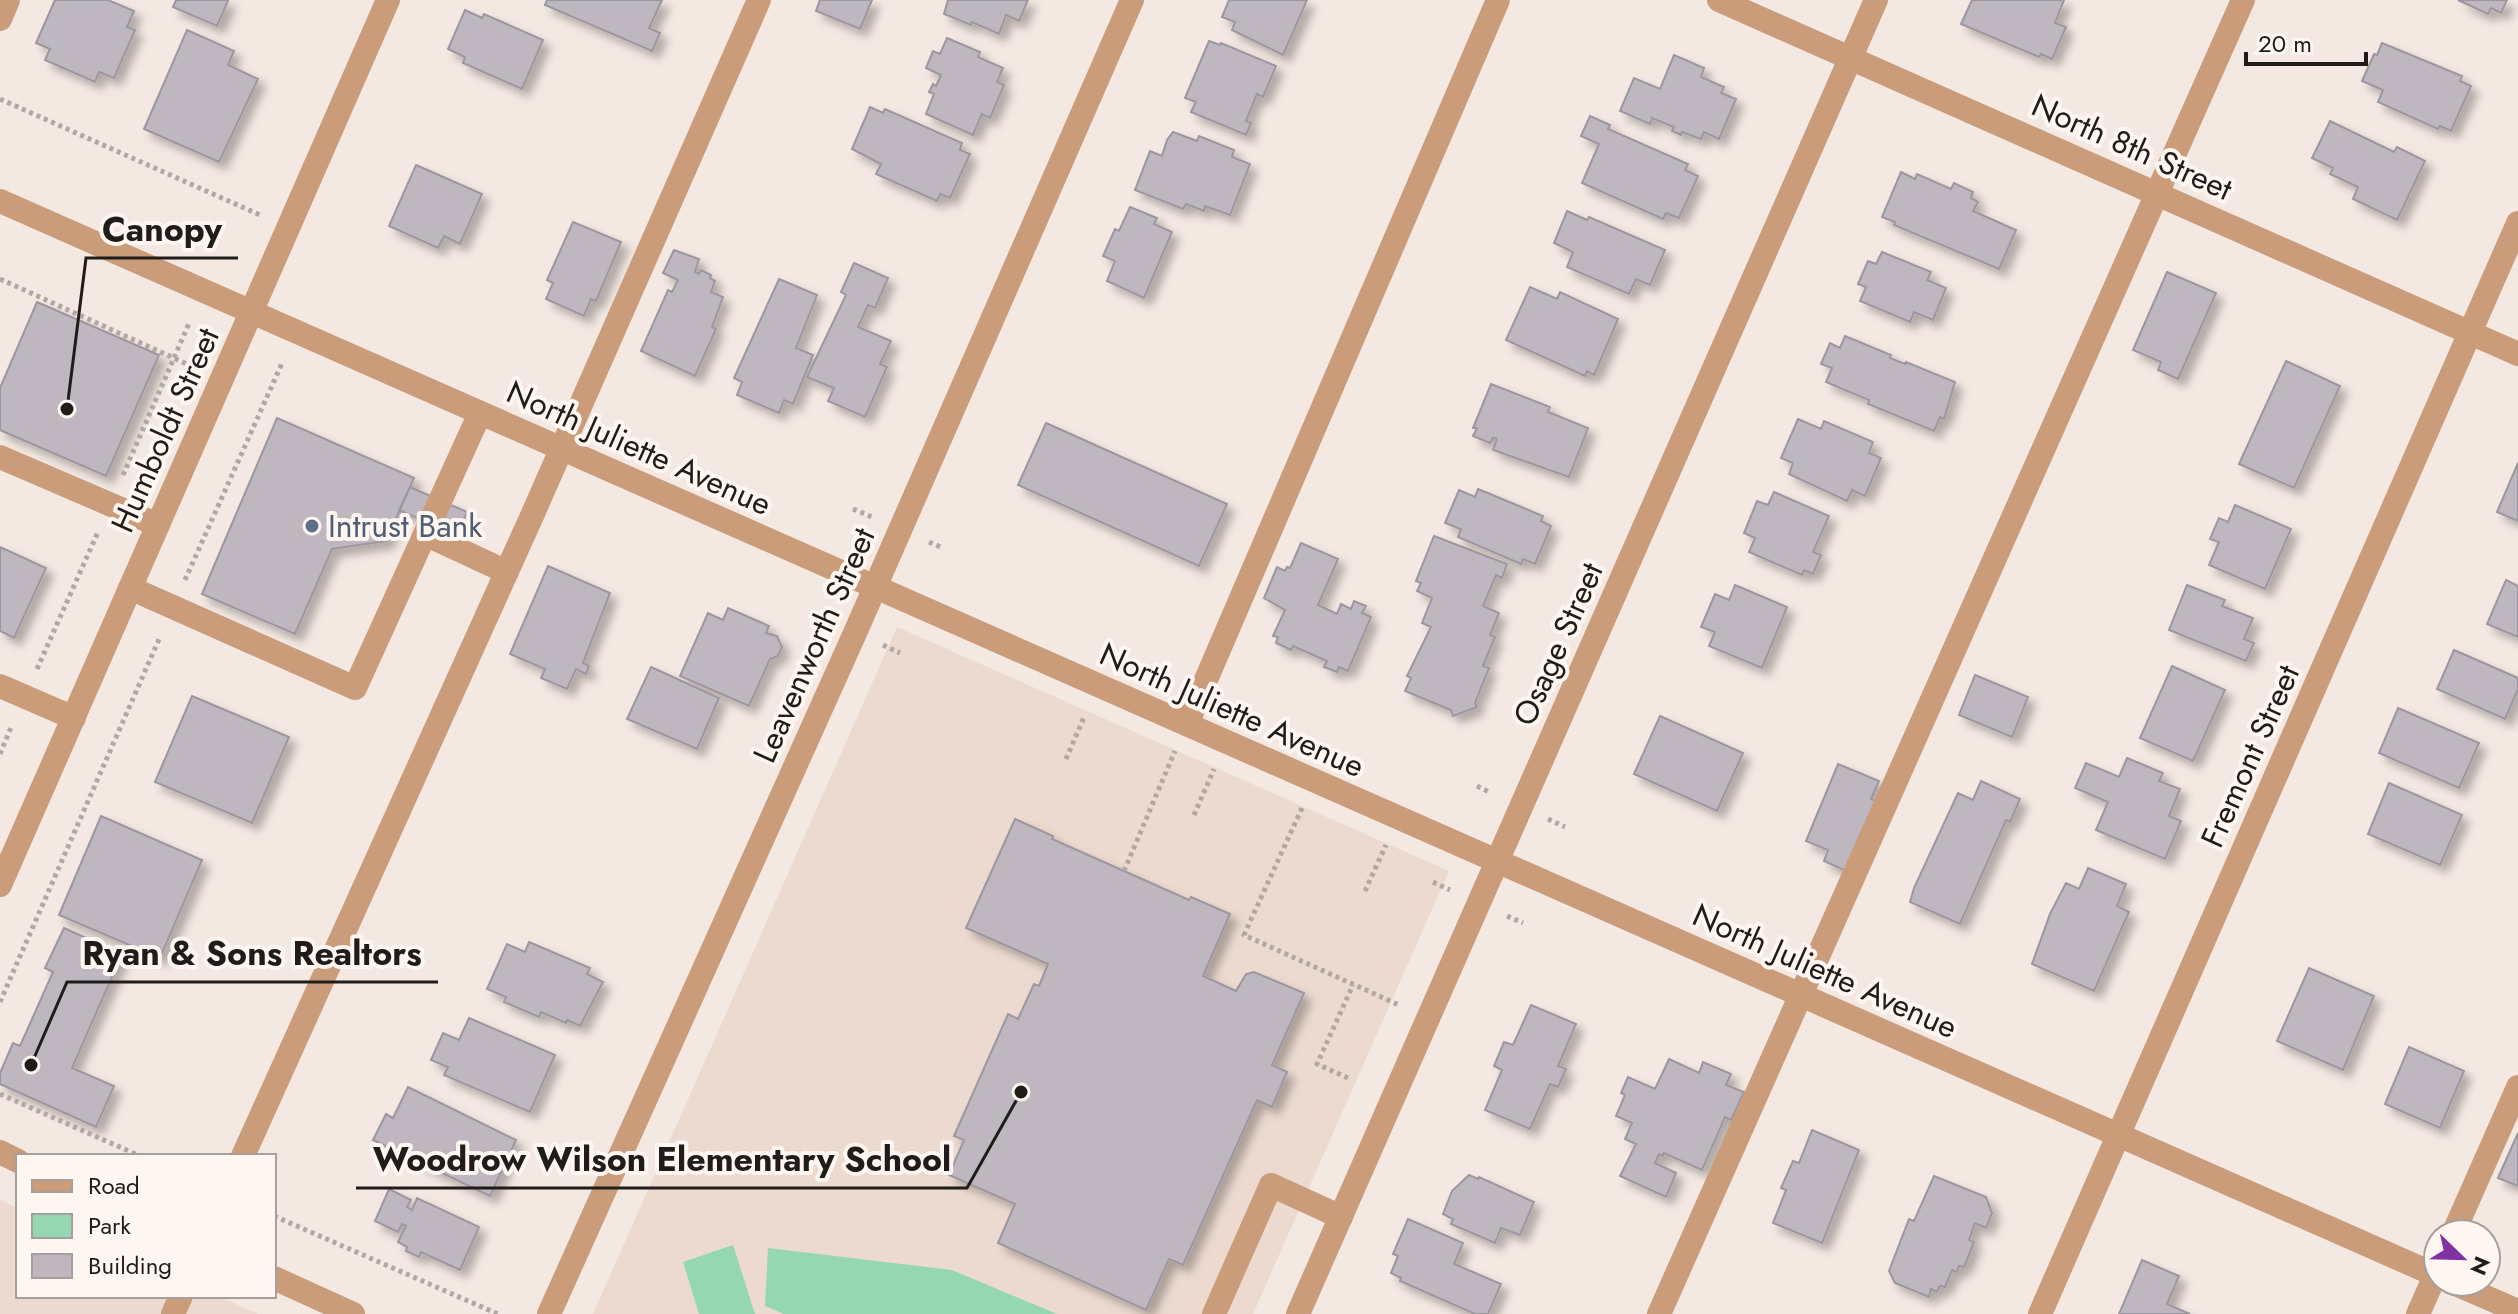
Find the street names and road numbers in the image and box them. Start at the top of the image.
street label: North 8th Street [2024,82,2240,212]
street label: Humboldt Street [99,320,231,540]
street label: North Juliette Avenue [499,369,779,527]
street label: Leavenworth Street [742,520,887,770]
street label: Osage Street [1502,555,1615,733]
street label: North Juliette Avenue [1092,631,1372,789]
street label: Fremont Street [2189,657,2311,855]
street label: North Juliette Avenue [1685,892,1965,1050]

